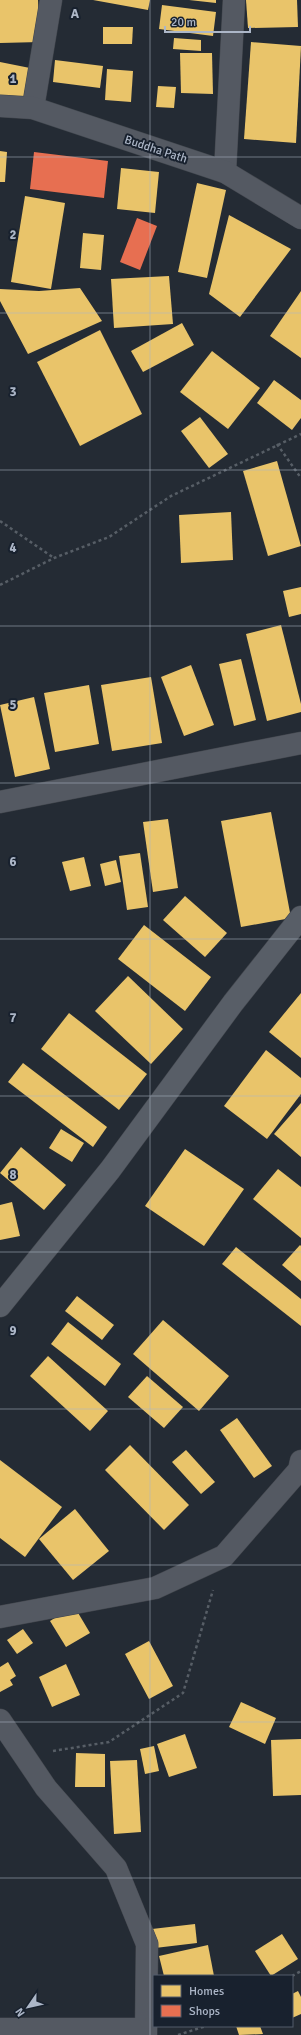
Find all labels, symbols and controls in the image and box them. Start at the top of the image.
text: A [71,6,80,22]
scale bar [165,8,250,34]
text: 20 m [171,15,196,30]
text: 1 [9,71,17,87]
street label: Buddha Path [123,132,189,167]
text: 2 [9,227,17,243]
text: 3 [9,384,17,400]
text: 4 [9,540,17,556]
text: 5 [9,697,17,713]
text: 6 [9,854,17,870]
text: 7 [9,1010,17,1026]
text: 8 [9,1167,17,1183]
text: 9 [9,1323,17,1339]
legend [153,1975,293,2027]
text: Homes [189,1984,224,1999]
north arrow [8,1987,48,2027]
text: Shops [189,2004,220,2019]
text: N [13,2006,28,2019]

